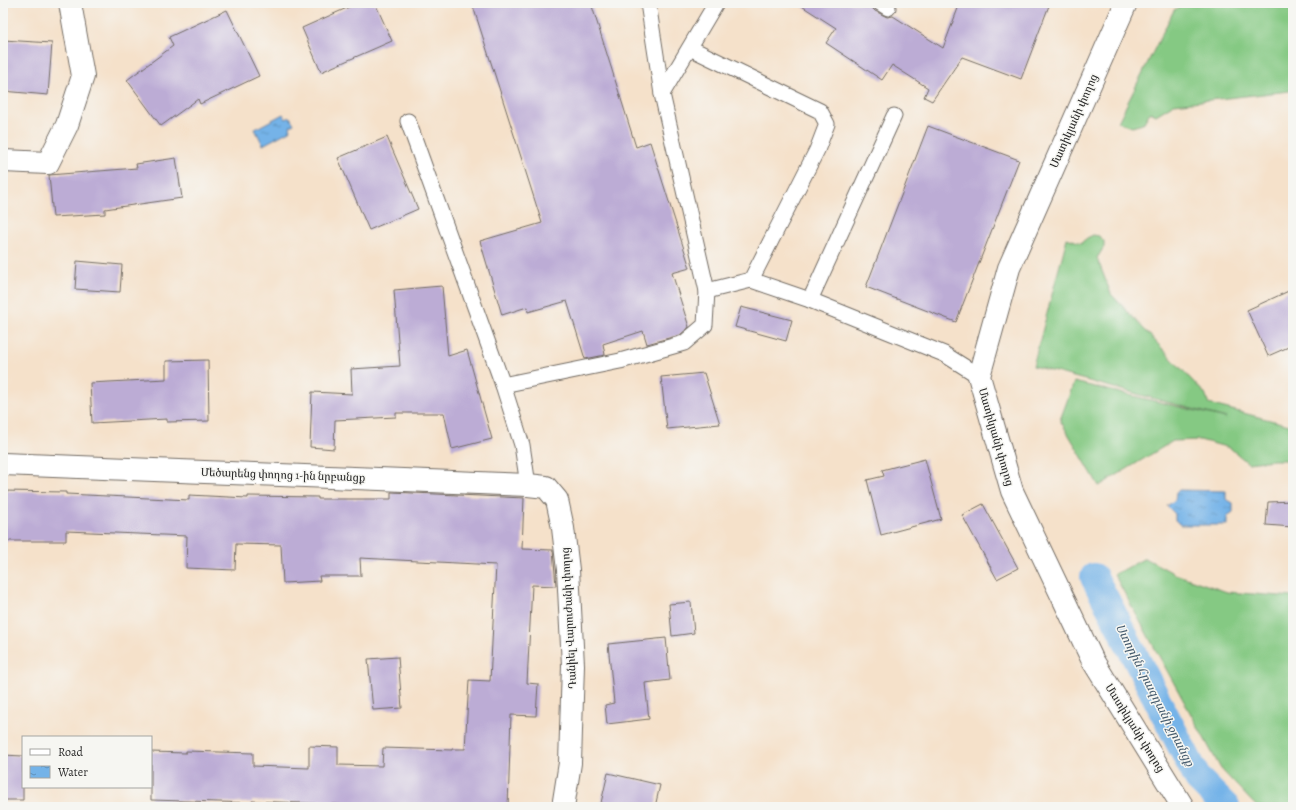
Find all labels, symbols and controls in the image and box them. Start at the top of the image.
street label: Մատիկյանի փողոց [1046,72,1102,170]
street label: Մատիկյանի փողոց [975,386,1017,488]
street label: Մեծարենց փողոց 1-ին նրբանցք [201,465,365,485]
street label: Դանիել Վարուժանի փողոց [558,547,580,689]
water label: Ստորին Հրազդանի ջրանցք [1112,621,1198,770]
street label: Մատիկյանի փողոց [1102,681,1168,775]
legend [22,736,152,788]
text: Road [58,744,84,760]
text: Water [57,764,88,780]

